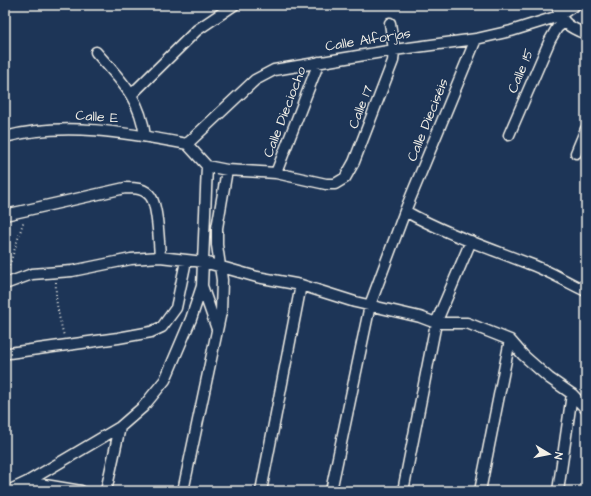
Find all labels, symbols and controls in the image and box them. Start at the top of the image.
street label: Calle Alforjas [324,23,412,57]
street label: Calle 15 [503,46,539,96]
street label: Calle Dieciocho [258,64,312,160]
street label: Calle Dieciséis [402,75,454,165]
street label: Calle 17 [344,82,379,132]
street label: Calle E [75,106,120,129]
north arrow [529,434,569,474]
text: N [550,451,566,460]

